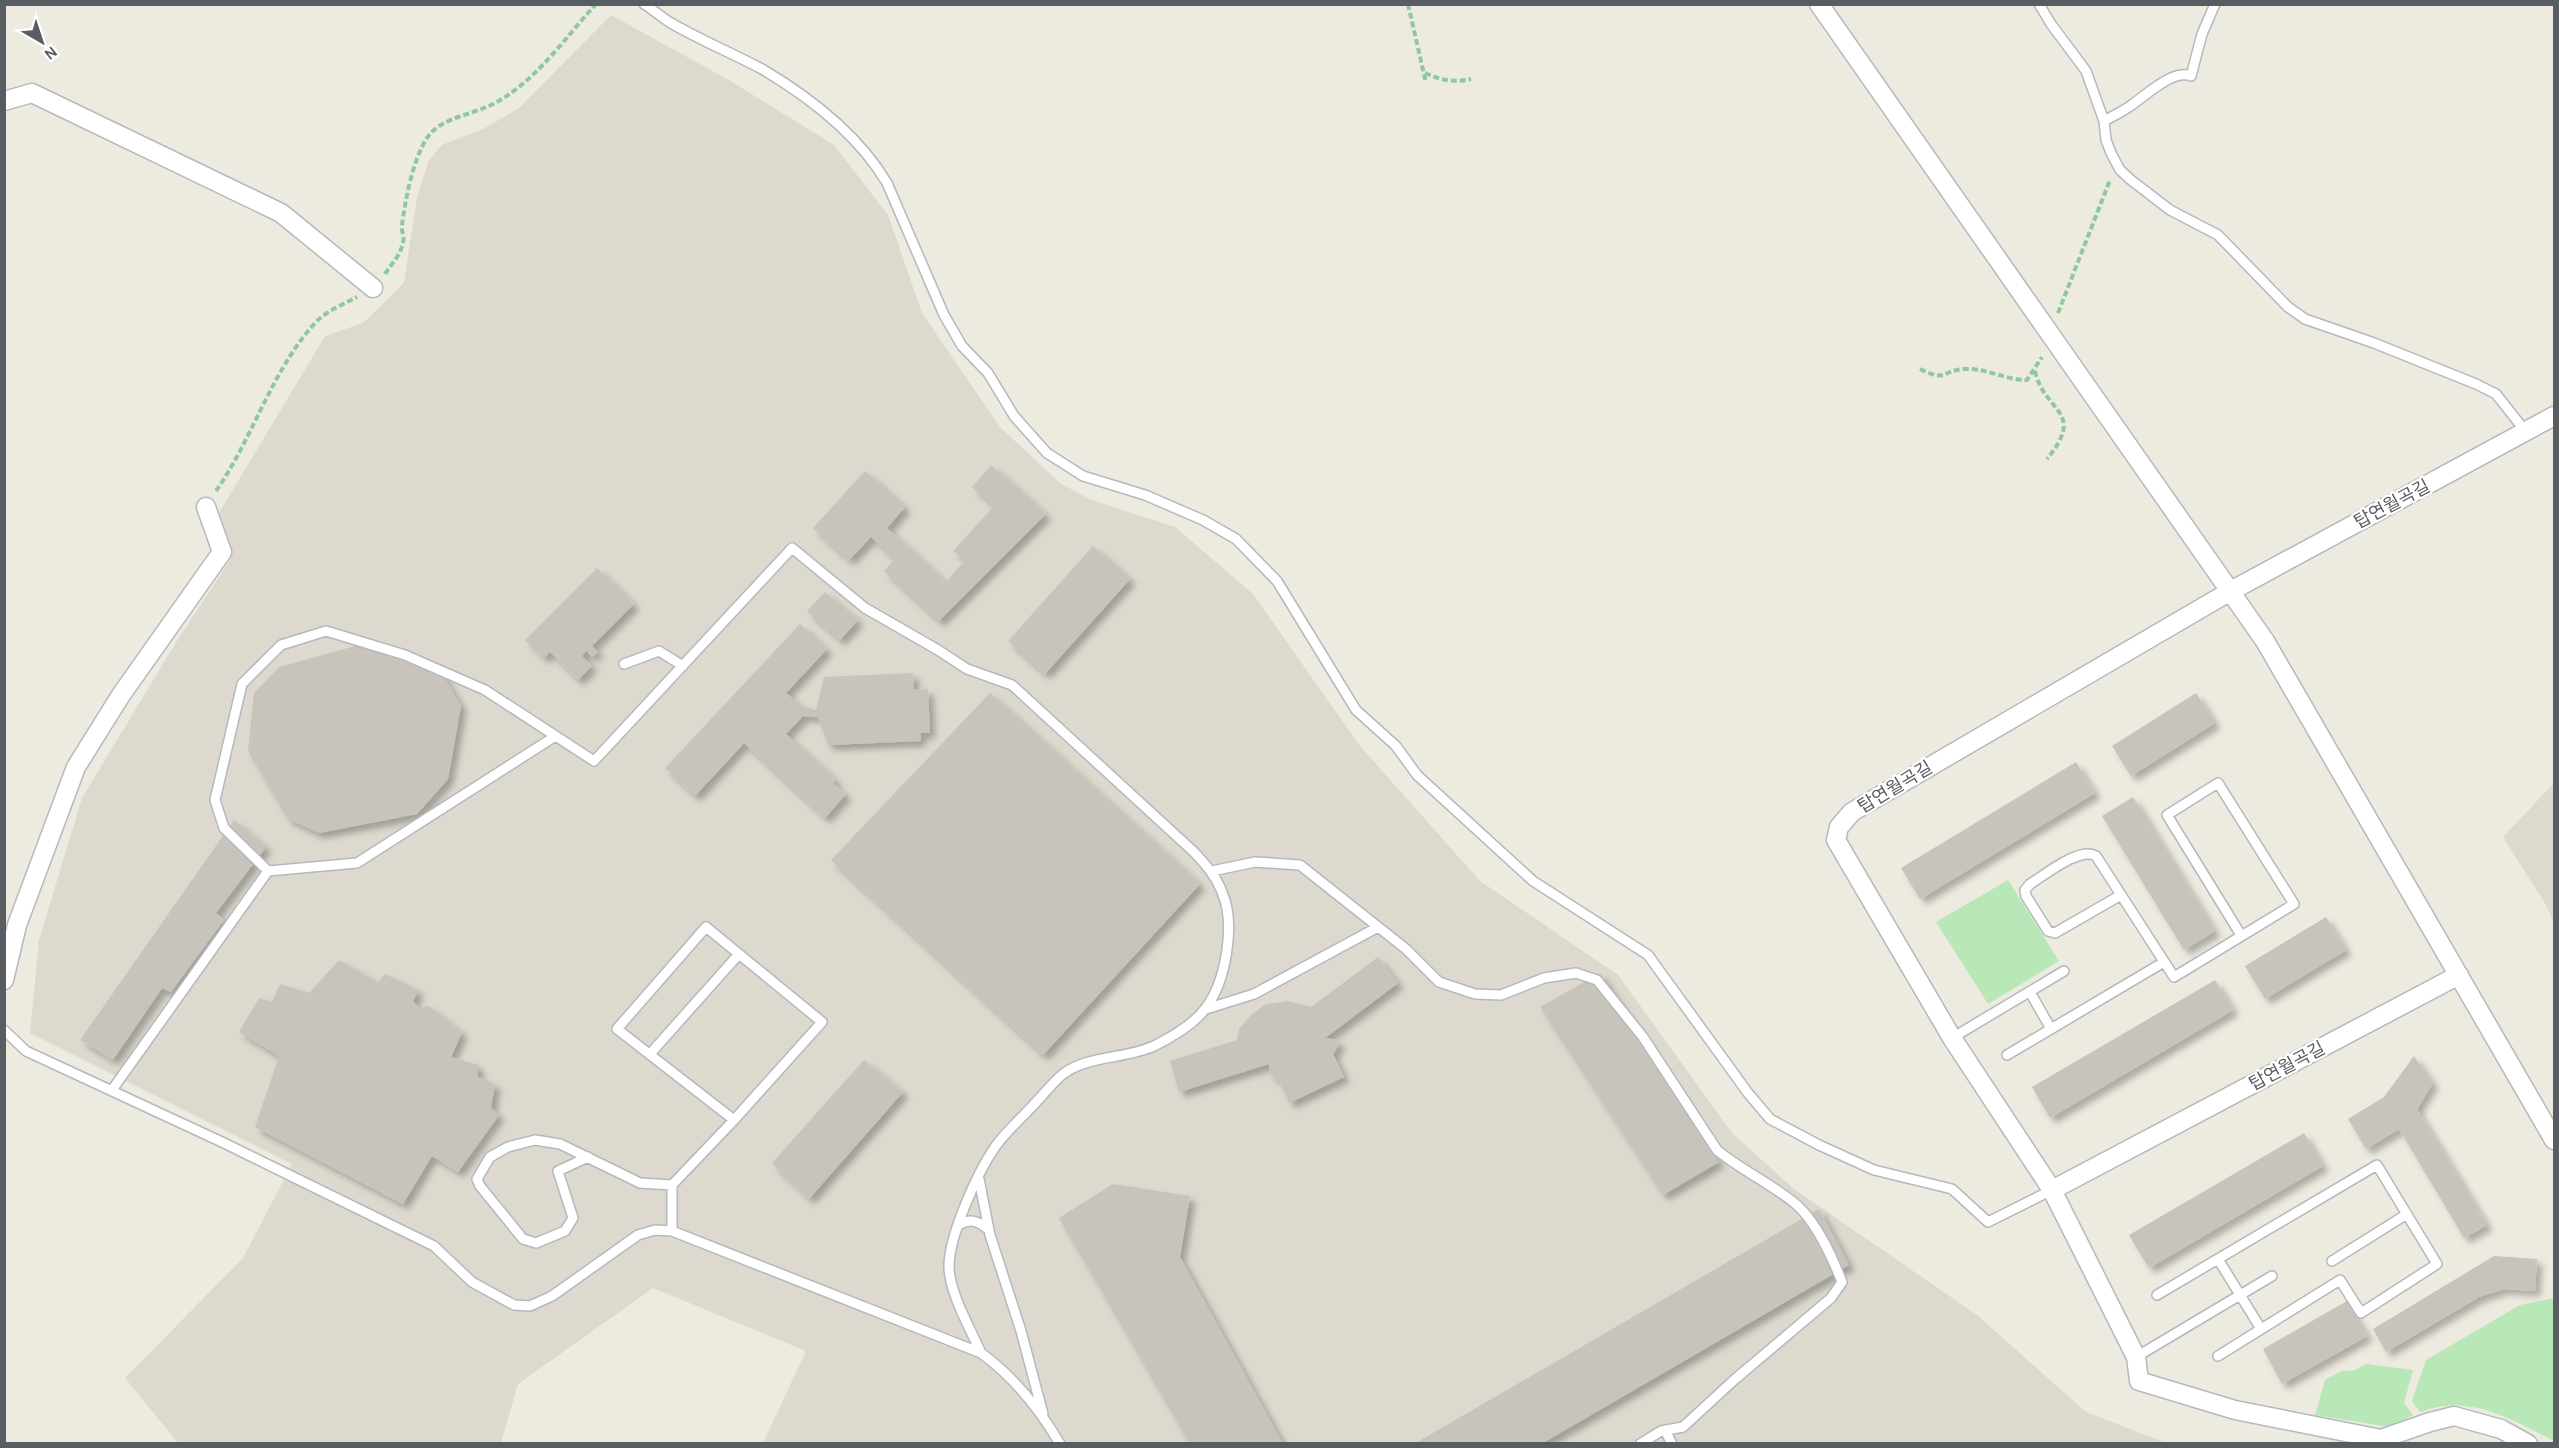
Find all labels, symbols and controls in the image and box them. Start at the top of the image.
north arrow [12,12,72,72]
text: N [41,42,62,64]
street label: 탑연월곡길 [2350,475,2434,533]
street label: 탑연월곡길 [1854,756,1936,818]
street label: 탑연월곡길 [2245,1037,2329,1095]

